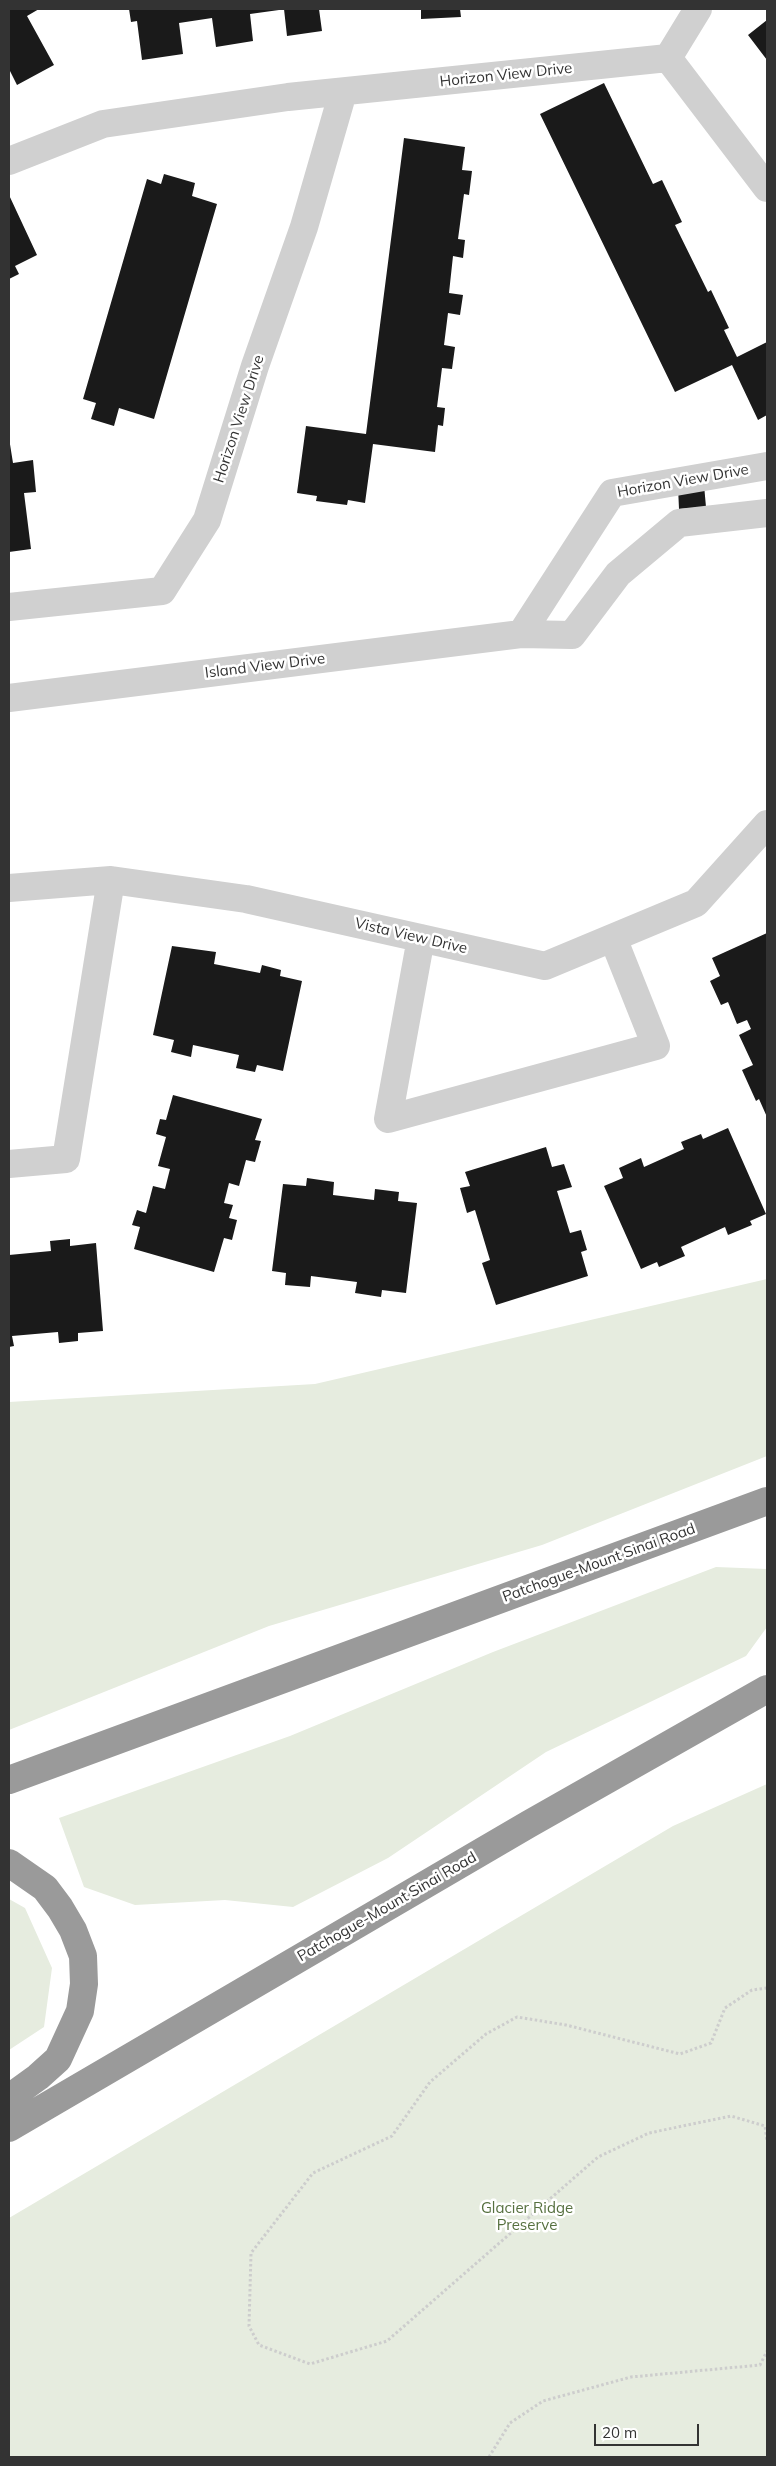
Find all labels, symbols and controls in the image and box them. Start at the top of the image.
street label: Horizon View Drive [439,59,573,91]
street label: Horizon View Drive [210,353,268,485]
street label: Horizon View Drive [616,461,750,501]
street label: Island View Drive [204,650,326,682]
street label: Vista View Drive [353,914,469,958]
street label: Patchogue-Mount Sinai Road [500,1520,698,1606]
street label: Patchogue-Mount Sinai Road [294,1848,480,1966]
park label: Glacier Ridge Preserve [481,2199,573,2234]
scale bar [596,2414,701,2446]
text: 20 m [602,2423,637,2442]

